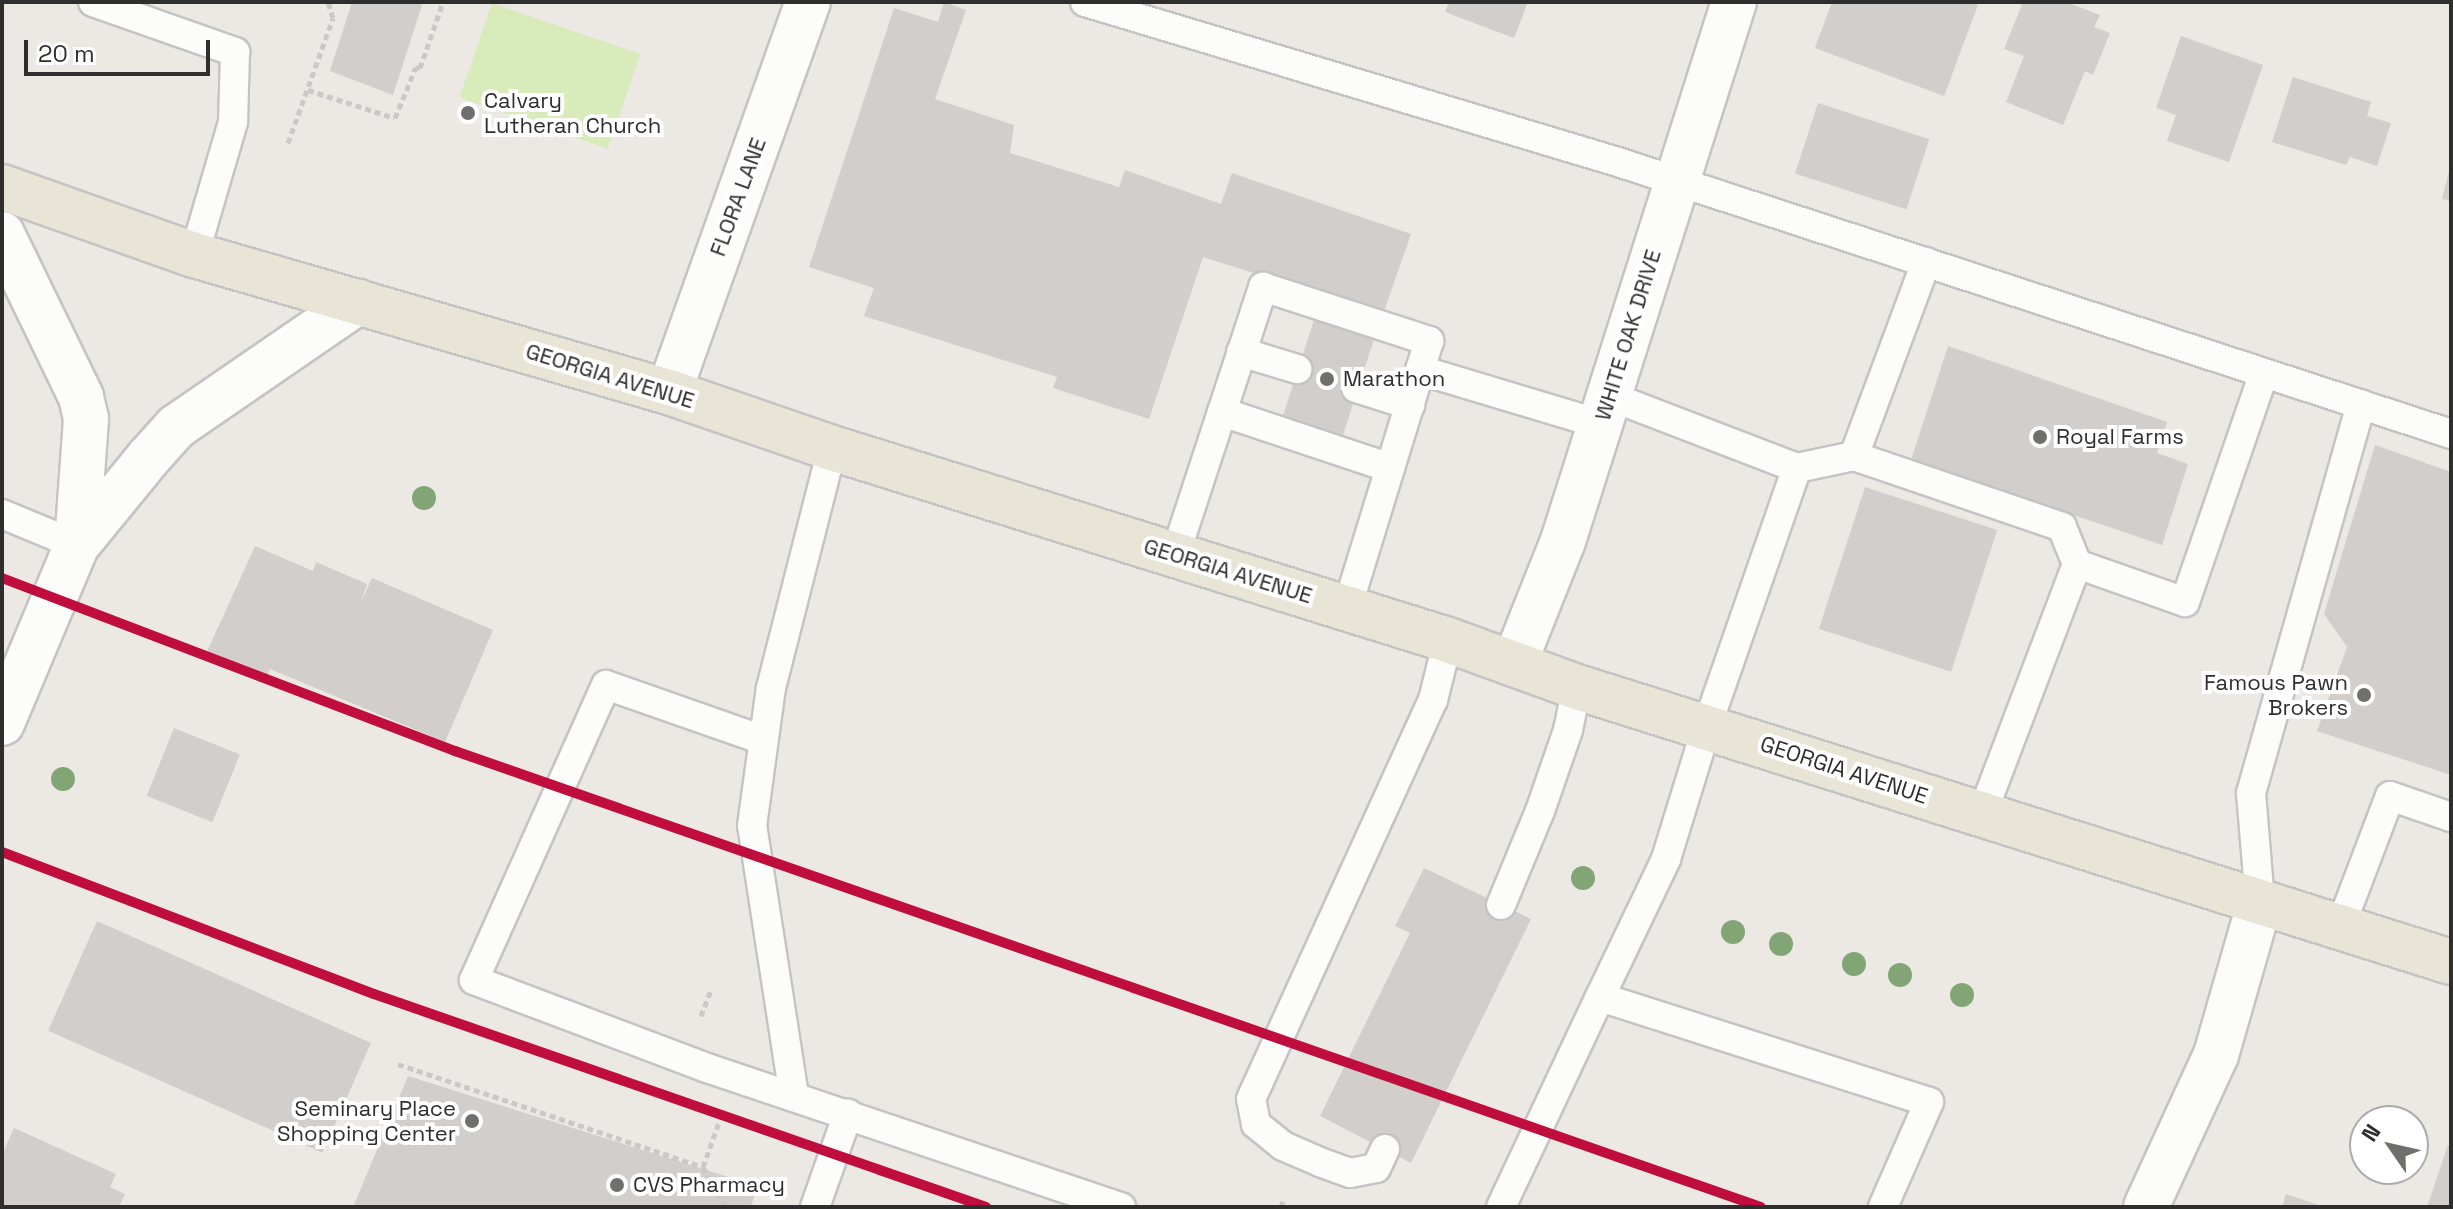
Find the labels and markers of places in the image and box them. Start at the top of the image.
place label: Calvary Lutheran Church [484,87,661,138]
marker: Calvary Lutheran Church [459,104,477,122]
place label: Marathon [1343,366,1445,392]
marker: Marathon [1318,370,1336,388]
place label: Royal Farms [2056,424,2184,450]
marker: Royal Farms [2031,428,2049,446]
place label: Famous Pawn Brokers [2204,669,2348,720]
marker: Famous Pawn Brokers [2355,686,2373,704]
place label: Seminary Place Shopping Center [277,1095,456,1146]
marker: Seminary Place Shopping Center [463,1112,481,1130]
place label: CVS Pharmacy [633,1172,785,1198]
marker: CVS Pharmacy [608,1176,626,1194]

